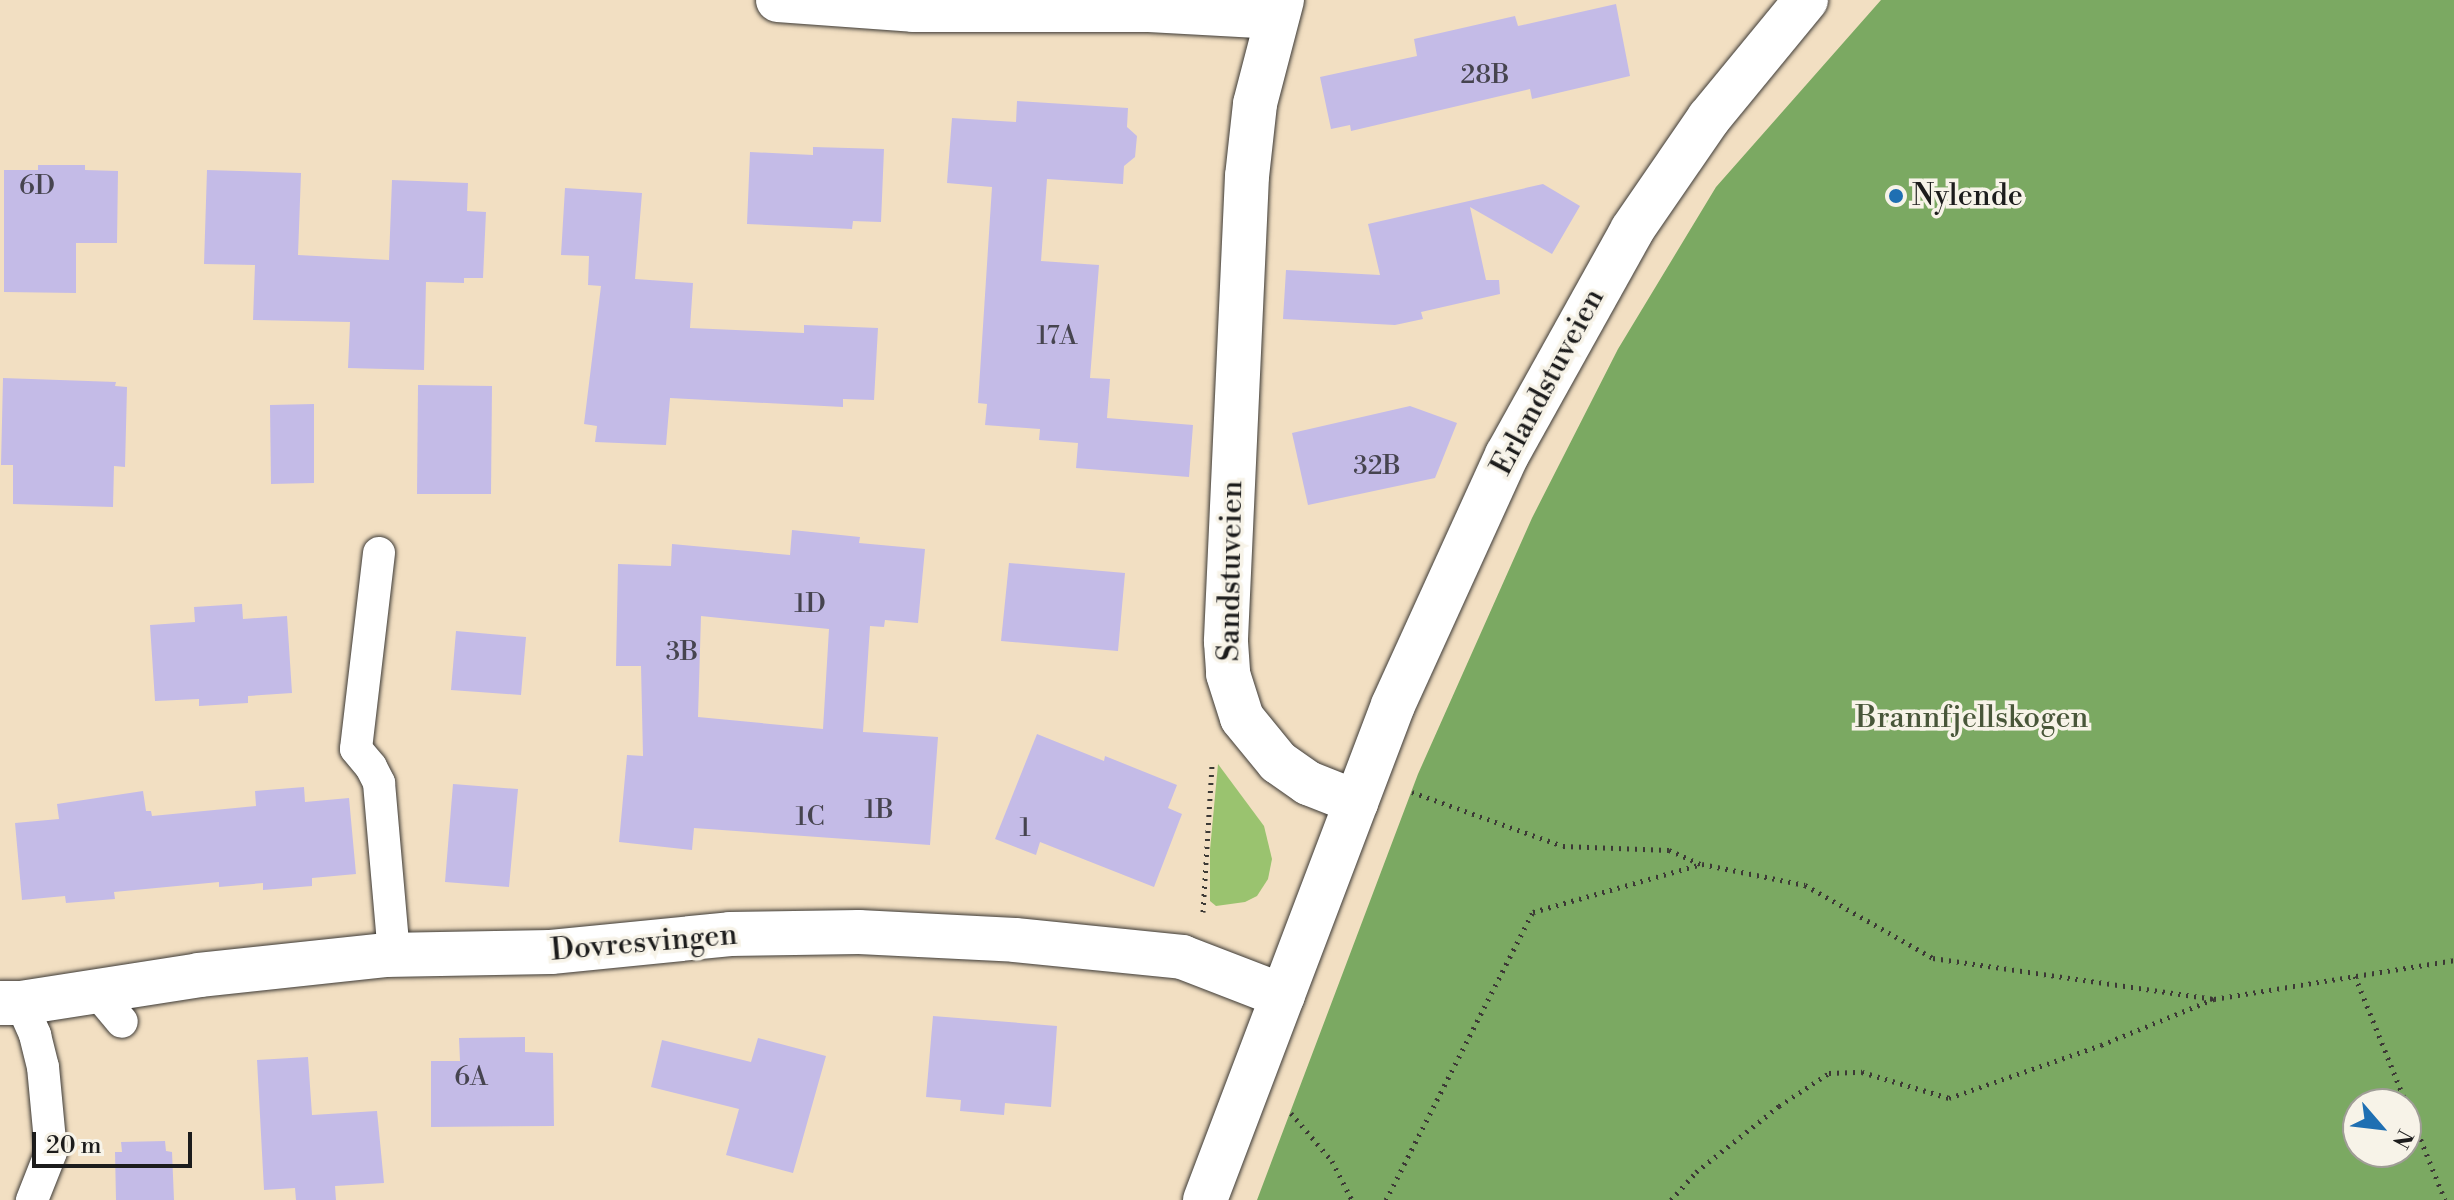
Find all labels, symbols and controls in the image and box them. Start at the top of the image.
house number: 28B [1460,60,1510,92]
house number: 6D [19,171,55,203]
place label: Nylende [1912,178,2023,214]
marker: Nylende [1887,187,1905,205]
street label: Erlandstuveien [1484,283,1612,481]
house number: 17A [1037,321,1077,353]
house number: 32B [1353,451,1401,483]
street label: Sandstuveien [1211,480,1251,662]
house number: 1D [794,589,826,621]
house number: 3B [666,637,698,669]
park label: Brannfjellskogen [1856,700,2088,736]
house number: 1B [864,795,894,827]
house number: 1C [795,802,825,834]
house number: 1 [1019,813,1031,845]
street label: Dovresvingen [549,917,739,969]
house number: 6A [454,1062,488,1094]
north arrow [2342,1088,2422,1168]
scale bar [36,1116,196,1166]
text: N [2386,1125,2418,1153]
text: 20 m [46,1131,102,1161]

